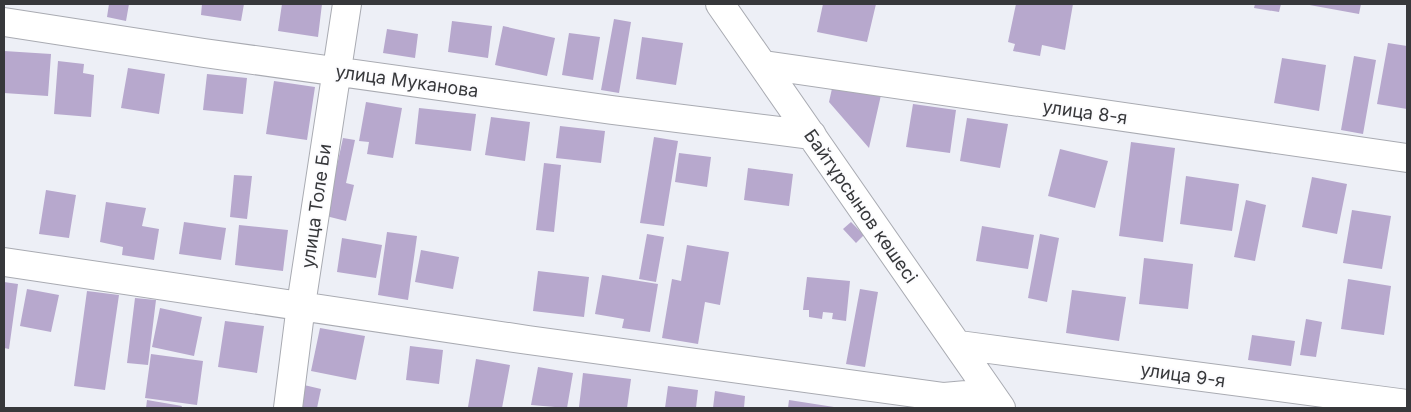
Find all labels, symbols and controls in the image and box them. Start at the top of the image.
street label: улица Муканова [334,61,480,101]
street label: улица 8-я [1041,96,1129,128]
street label: Байтұрсынов көшесі [800,125,922,287]
street label: улица Толе Би [297,142,335,270]
street label: улица 9-я [1139,359,1227,391]

